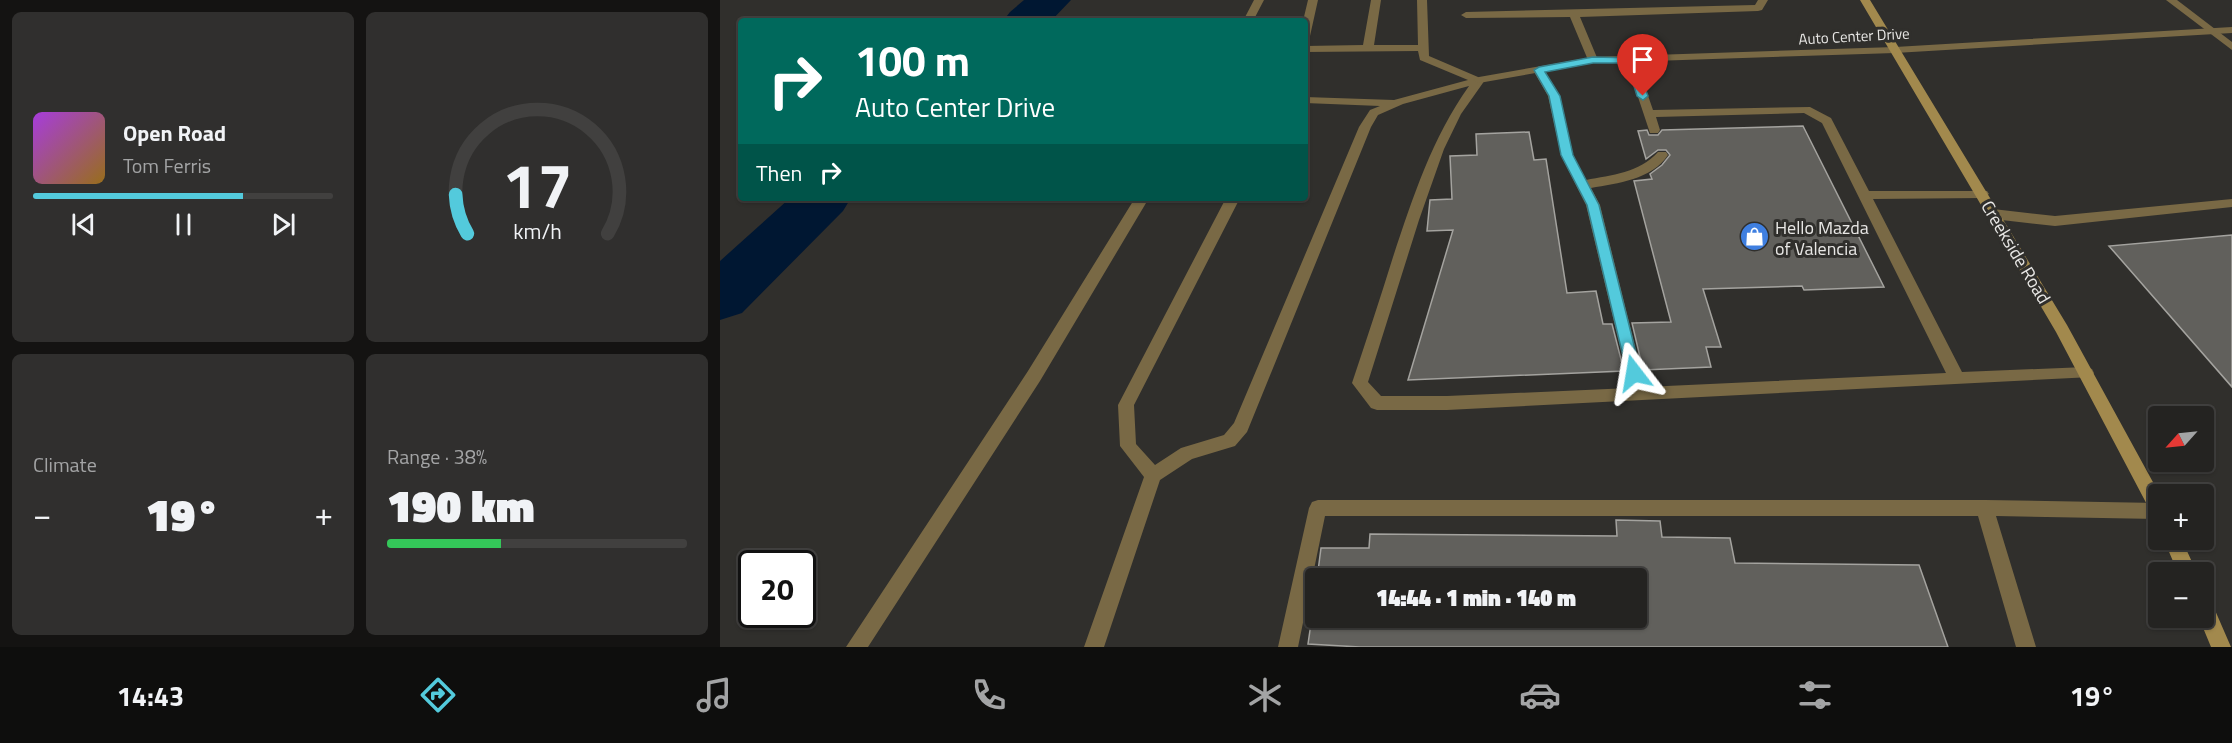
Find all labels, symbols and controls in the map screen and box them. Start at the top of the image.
street label: Auto Center Drive [1798,22,1910,50]
text: 100 m [855,28,970,92]
pin [1617,34,1668,96]
icon: right [756,42,834,120]
icon: arrive [1626,43,1659,76]
text: Auto Center Drive [855,86,1055,127]
text: Open Road [123,116,226,150]
text: 17 [502,137,572,232]
text: Tom Ferris [123,150,211,181]
text: Then [756,156,802,190]
icon: right [814,156,847,189]
street label: Creekside Road [1974,195,2058,309]
icon: previous [67,208,100,241]
icon: pause [167,208,200,241]
icon: next [267,208,300,241]
place label: Hello Mazda of Valencia [1775,214,1869,262]
text: km/h [513,215,561,247]
shop icon: Hello Mazda of Valencia [1738,221,1770,253]
position arrow [1602,341,1666,405]
north arrow [2148,406,2214,472]
map controls [2148,406,2214,628]
text: Range · 38% [387,441,487,472]
text: Climate [33,449,97,480]
text: 190 km [387,471,535,539]
text: 19° [146,480,220,548]
button: + [2148,484,2214,550]
text: − [33,489,51,539]
text: + [315,489,333,539]
speed limit sign: 20 [738,550,816,628]
button: − [2148,562,2214,628]
text: 14:44 · 1 min · 140 m [1376,581,1576,615]
icon: directions [417,674,459,716]
icon: music [693,674,735,716]
icon: phone [968,674,1010,716]
icon: climate [1244,674,1286,716]
icon: car [1519,674,1561,716]
icon: filters [1794,674,1836,716]
text: 14:43 [117,675,184,716]
text: 19° [2070,675,2115,716]

